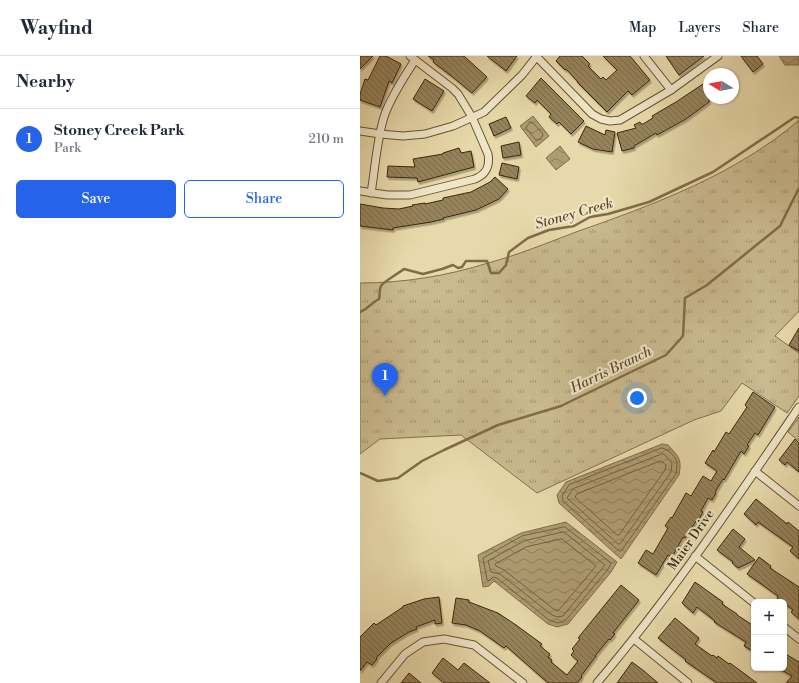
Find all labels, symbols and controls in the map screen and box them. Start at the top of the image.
text: Wayfind [20,16,93,40]
text: Map [629,19,656,37]
text: Layers [678,19,721,37]
text: Share [743,19,779,37]
north arrow [703,68,739,104]
text: Nearby [16,71,75,93]
text: Stoney Creek Park [54,121,185,140]
text: 1 [26,131,32,147]
text: 210 m [309,131,344,147]
text: Park [54,140,81,156]
button: Save [16,180,176,218]
button: Share [184,180,344,218]
water label: Stoney Creek [533,194,615,234]
water label: Harris Branch [567,342,655,398]
pin: 1 [372,363,398,396]
your location [627,388,647,408]
street label: Maier Drive [664,506,718,573]
map controls [751,599,787,671]
button: + [751,599,787,635]
button: − [751,635,787,671]

